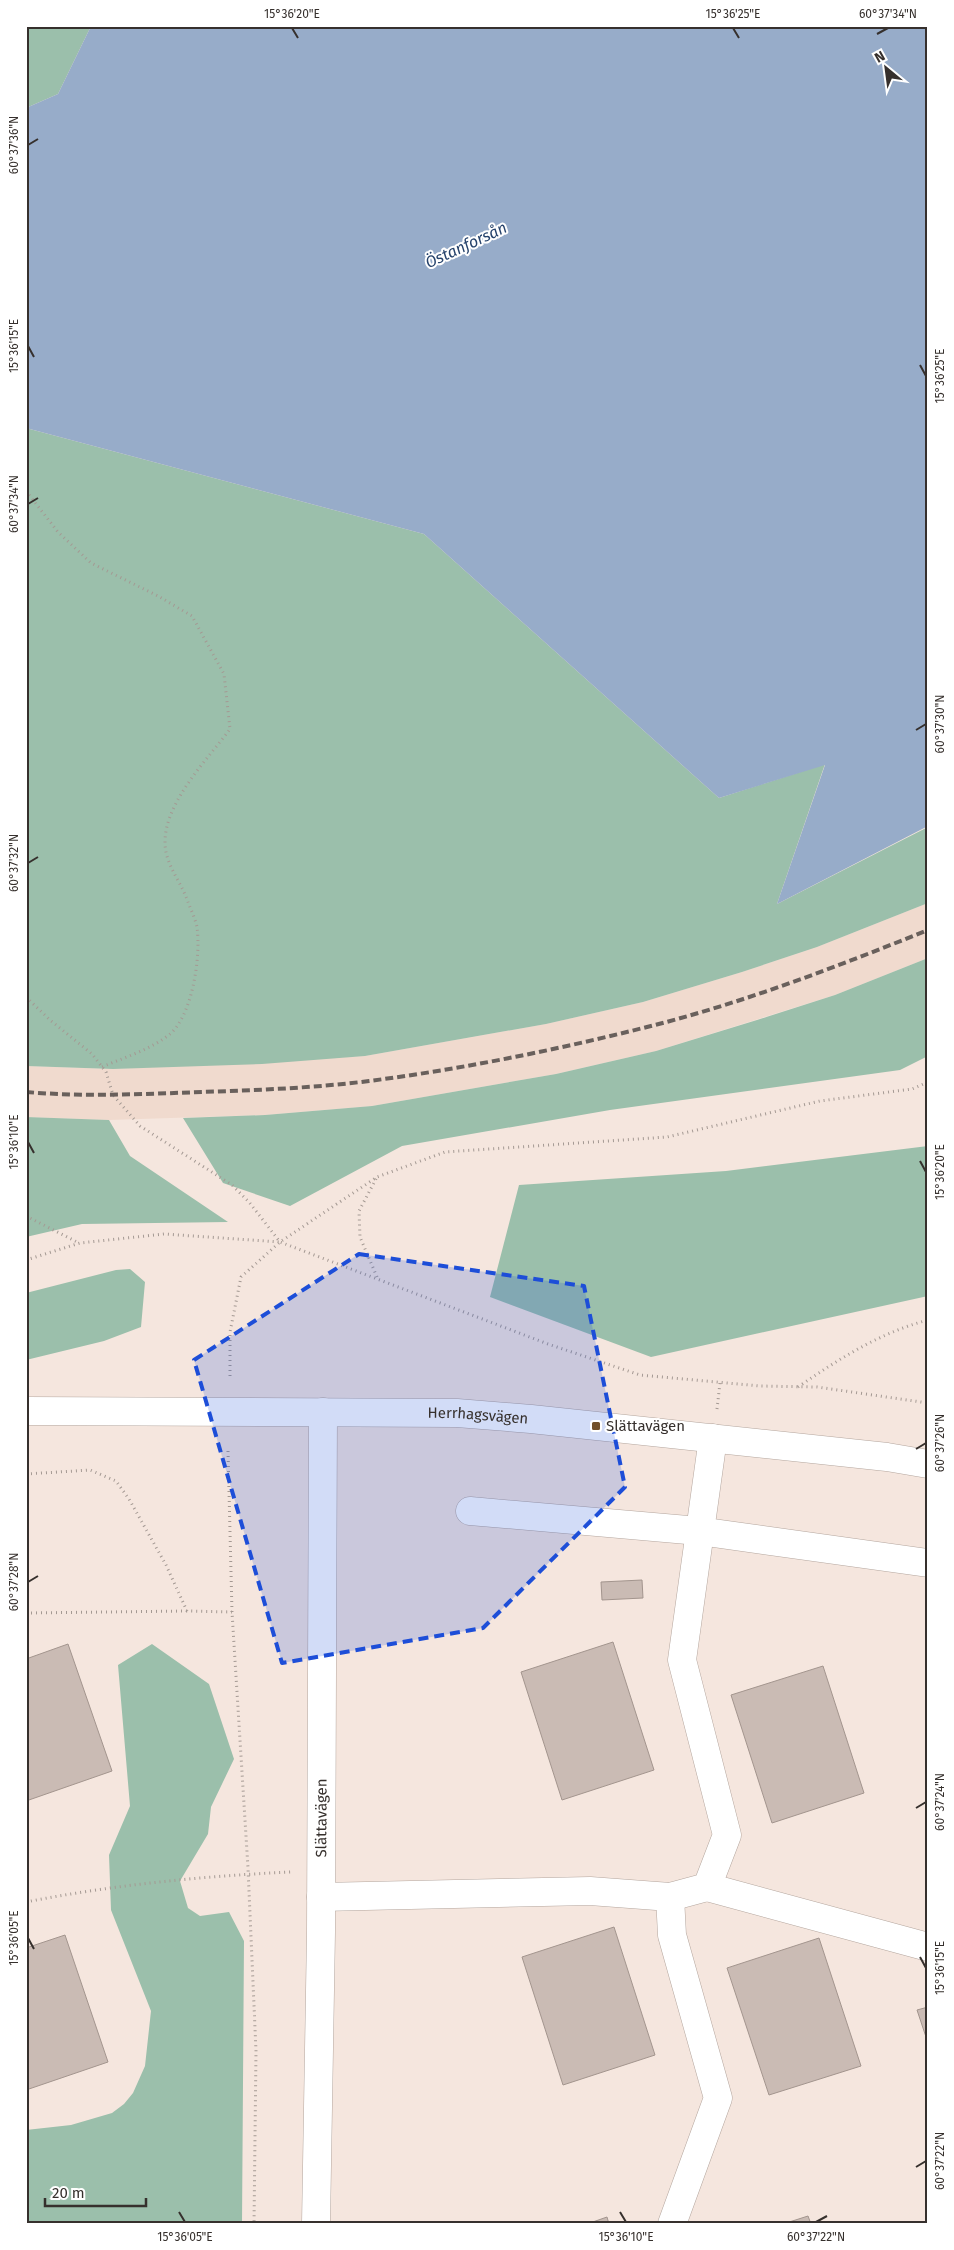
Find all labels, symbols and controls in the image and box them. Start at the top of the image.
text: 15°36'20"E [264,7,320,21]
text: 15°36'25"E [706,7,760,21]
text: 60°37'34"N [859,7,917,21]
north arrow [862,42,912,92]
text: N [872,47,888,67]
text: 60°37'36"N [7,116,21,174]
water label: Östanforsån [422,218,510,272]
text: 15°36'15"E [7,319,21,373]
text: 15°36'25"E [933,349,947,403]
text: 60°37'34"N [7,475,21,533]
text: 60°37'30"N [933,695,947,753]
text: 60°37'32"N [7,834,21,892]
text: 15°36'10"E [7,1114,21,1170]
text: 15°36'20"E [933,1144,947,1200]
street label: Herrhagsvägen [427,1404,529,1428]
text: 60°37'26"N [933,1414,947,1472]
place label: Slättavägen [606,1417,685,1435]
marker: Slättavägen [590,1420,602,1432]
text: 60°37'28"N [7,1553,21,1611]
text: 60°37'24"N [933,1773,947,1831]
street label: Slättavägen [312,1778,331,1858]
text: 15°36'05"E [7,1910,21,1966]
text: 15°36'15"E [933,1941,947,1995]
text: 60°37'22"N [933,2132,947,2190]
scale bar [45,2175,146,2207]
text: 20 m [52,2184,85,2202]
text: 15°36'05"E [157,2230,213,2244]
text: 15°36'10"E [598,2230,654,2244]
text: 60°37'22"N [787,2230,845,2244]

